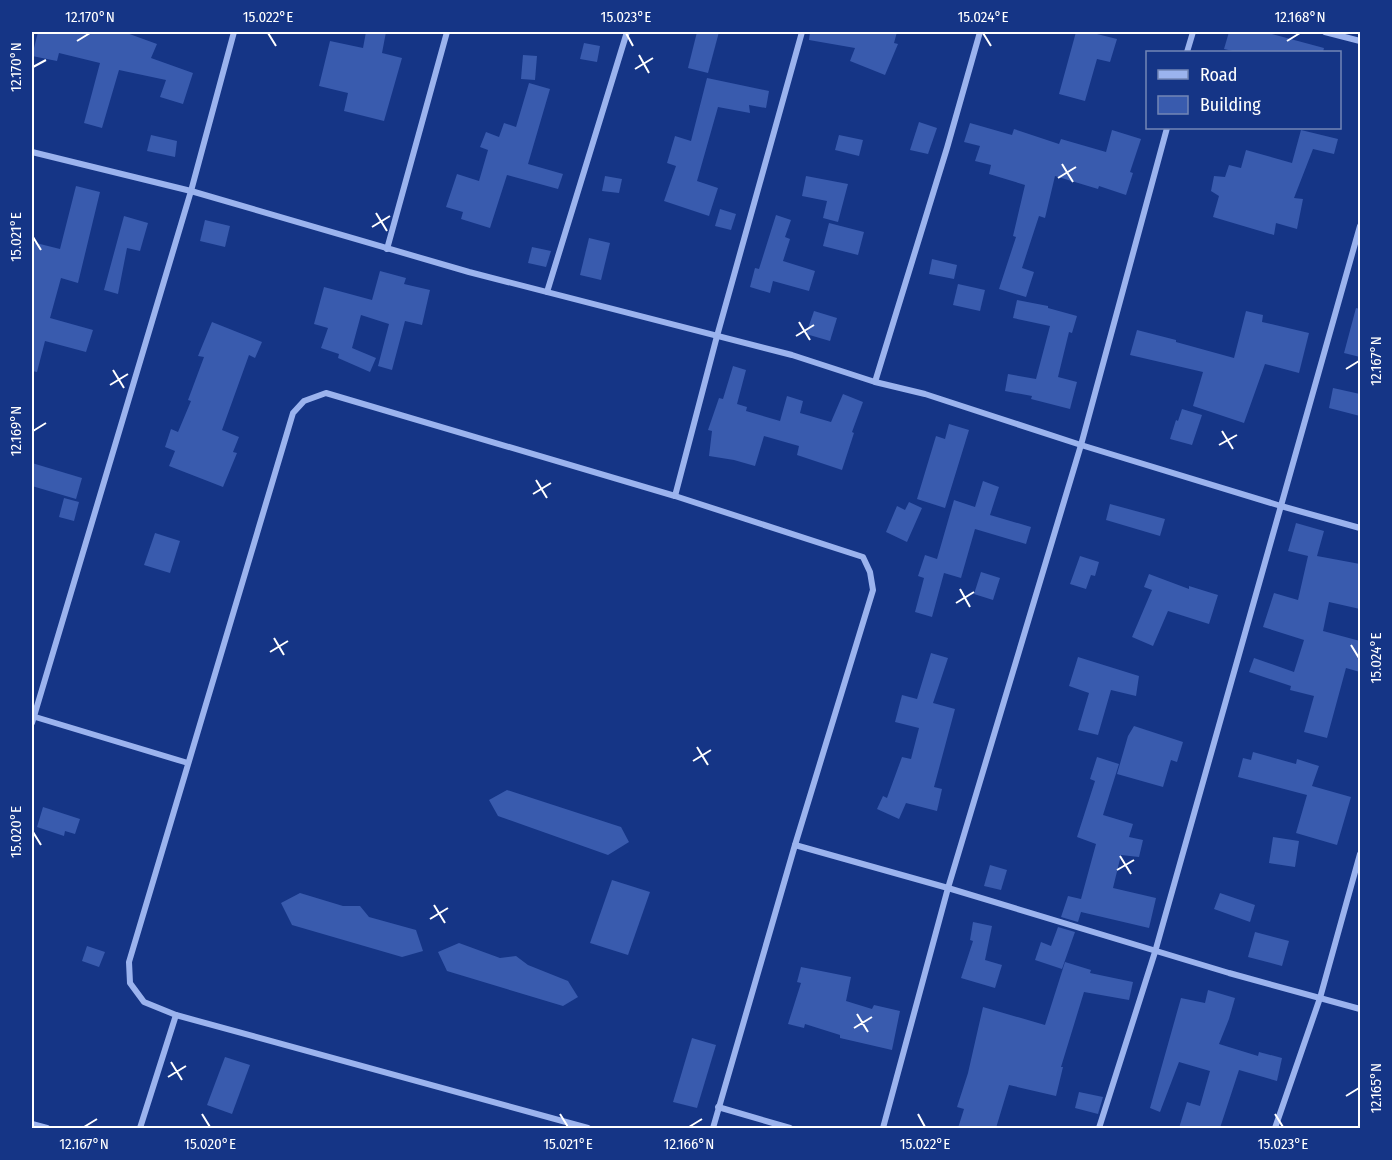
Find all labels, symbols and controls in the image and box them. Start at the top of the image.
text: 12.170°N [65,8,115,26]
text: 15.022°E [243,8,293,26]
text: 15.023°E [601,8,651,26]
text: 15.024°E [957,8,1009,26]
text: 12.168°N [1274,8,1326,26]
text: 12.170°N [7,42,25,92]
legend [1146,51,1341,129]
text: Road [1200,64,1237,86]
text: Building [1200,94,1261,116]
text: 15.021°E [7,212,25,262]
text: 12.167°N [1367,336,1385,386]
text: 12.169°N [7,406,25,456]
text: 15.024°E [1367,632,1385,684]
text: 15.020°E [7,806,25,858]
text: 12.165°N [1367,1063,1385,1113]
text: 12.167°N [59,1135,109,1153]
text: 15.020°E [184,1135,236,1153]
text: 15.021°E [543,1135,593,1153]
text: 12.166°N [664,1135,714,1153]
text: 15.022°E [900,1135,950,1153]
text: 15.023°E [1258,1135,1308,1153]

